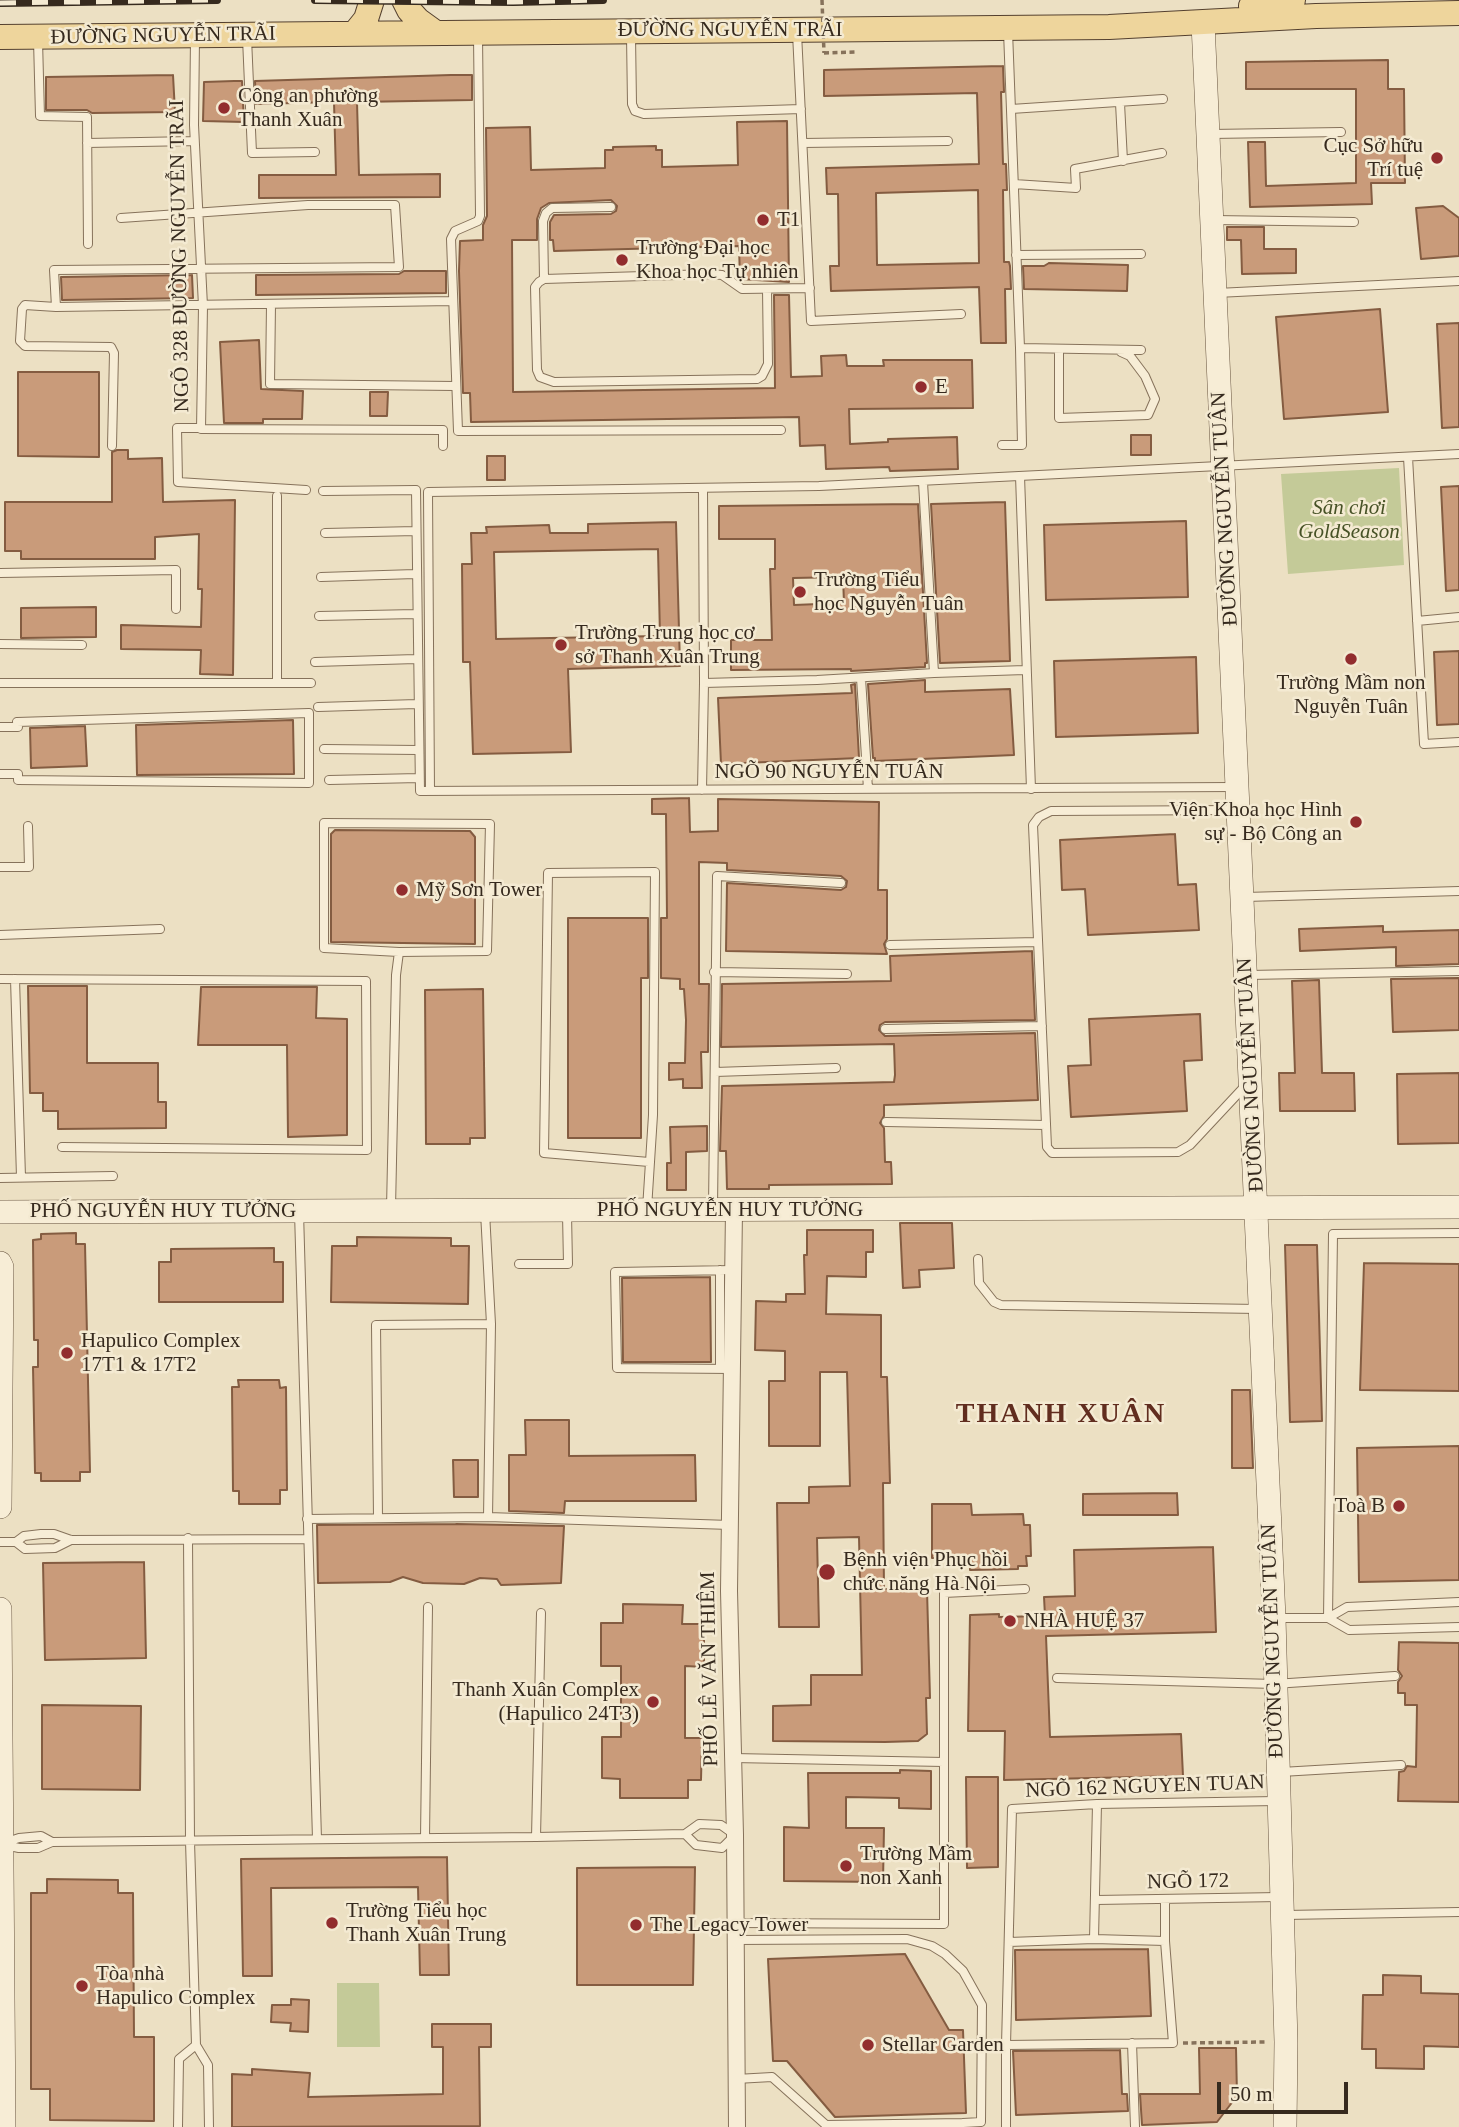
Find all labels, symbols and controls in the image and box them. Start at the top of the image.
street label: ĐƯỜNG NGUYỄN TRÃI [617,17,843,43]
street label: ĐƯỜNG NGUYỄN TRÃI [50,21,276,51]
place label: Công an phường Thanh Xuân [238,83,378,133]
street label: NGÕ 328 ĐƯỜNG NGUYỄN TRÃI [165,100,195,412]
marker: Công an phường Thanh Xuân [216,100,232,116]
place label: Cục Sở hữu Trí tuệ [1324,133,1423,183]
marker: Cục Sở hữu Trí tuệ [1429,150,1445,166]
place label: T1 [777,207,800,233]
marker: T1 [755,212,771,228]
place label: Trường Đại học Khoa học Tự nhiên [636,235,798,285]
marker: Trường Đại học Khoa học Tự nhiên [614,252,630,268]
place label: E [935,374,948,400]
marker: E [913,379,929,395]
street label: ĐƯỜNG NGUYỄN TUÂN [1206,391,1244,627]
park label: Sân chơi GoldSeason [1298,495,1400,545]
place label: Trường Tiểu học Nguyễn Tuân [814,567,964,617]
marker: Trường Tiểu học Nguyễn Tuân [792,584,808,600]
place label: Trường Trung học cơ sở Thanh Xuân Trung [575,620,760,670]
marker: Trường Trung học cơ sở Thanh Xuân Trung [553,637,569,653]
marker: Trường Mầm non Nguyễn Tuân [1343,651,1359,667]
place label: Trường Mầm non Nguyễn Tuân [1277,670,1425,720]
street label: NGÕ 90 NGUYỄN TUÂN [714,759,944,785]
place label: Viện Khoa học Hình sự - Bộ Công an [1169,797,1342,847]
marker: Viện Khoa học Hình sự - Bộ Công an [1348,814,1364,830]
place label: Mỹ Sơn Tower [416,877,542,903]
marker: Mỹ Sơn Tower [394,882,410,898]
street label: ĐƯỜNG NGUYỄN TUÂN [1232,957,1270,1193]
street label: PHỐ NGUYỄN HUY TƯỞNG [597,1197,863,1223]
street label: PHỐ NGUYỄN HUY TƯỞNG [30,1198,296,1224]
place label: Hapulico Complex 17T1 & 17T2 [81,1328,240,1378]
marker: Hapulico Complex 17T1 & 17T2 [59,1345,75,1361]
district label: THANH XUÂN [957,1398,1165,1432]
place label: Toà B [1335,1493,1385,1519]
marker: Toà B [1391,1498,1407,1514]
street label: ĐƯỜNG NGUYỄN TUÂN [1256,1523,1290,1759]
place label: Bệnh viện Phục hồi chức năng Hà Nội [843,1547,1008,1597]
marker: Bệnh viện Phục hồi chức năng Hà Nội [817,1562,837,1582]
street label: PHỐ LÊ VĂN THIÊM [696,1571,724,1767]
place label: NHÀ HUỆ 37 [1024,1608,1144,1634]
marker: NHÀ HUỆ 37 [1002,1613,1018,1629]
place label: Thanh Xuân Complex (Hapulico 24T3) [452,1677,639,1727]
marker: Thanh Xuân Complex (Hapulico 24T3) [645,1694,661,1710]
street label: NGÕ 162 NGUYEN TUAN [1025,1770,1265,1804]
place label: Trường Mầm non Xanh [860,1841,972,1891]
marker: Trường Mầm non Xanh [838,1858,854,1874]
street label: NGÕ 172 [1147,1869,1229,1895]
place label: Trường Tiểu học Thanh Xuân Trung [346,1898,506,1948]
place label: The Legacy Tower [650,1912,808,1938]
marker: Trường Tiểu học Thanh Xuân Trung [324,1915,340,1931]
marker: The Legacy Tower [628,1917,644,1933]
place label: Tòa nhà Hapulico Complex [96,1961,255,2011]
marker: Tòa nhà Hapulico Complex [74,1978,90,1994]
place label: Stellar Garden [882,2032,1004,2058]
marker: Stellar Garden [860,2037,876,2053]
scale bar [1221,2068,1352,2112]
text: 50 m [1230,2082,1273,2106]

